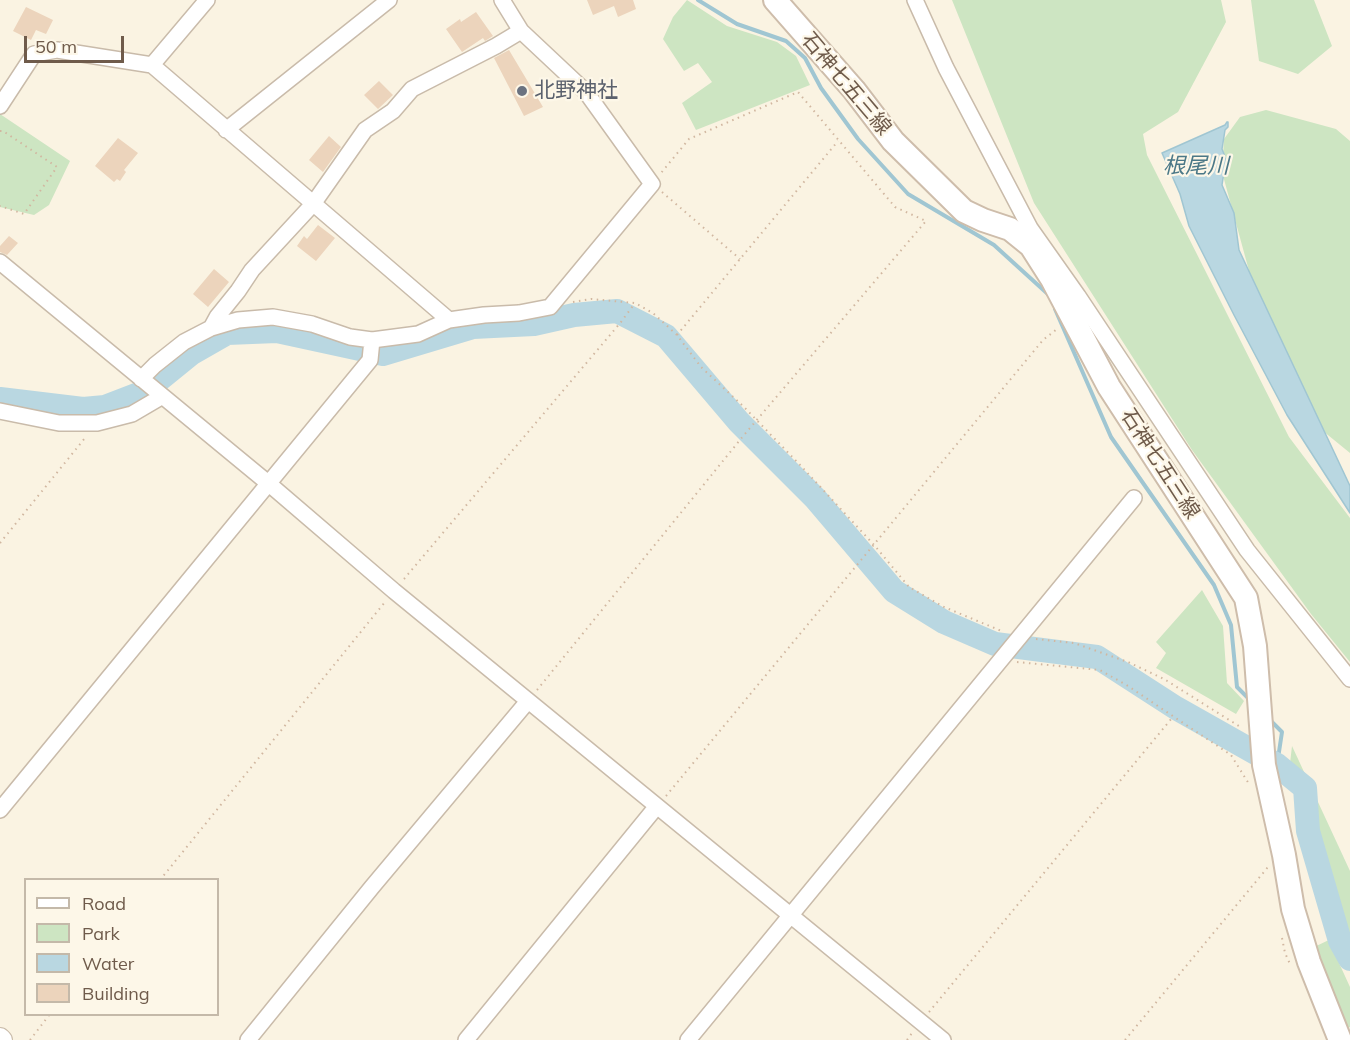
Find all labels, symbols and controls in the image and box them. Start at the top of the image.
scale bar [27,24,128,62]
street label: 石神七五三線 [796,28,896,140]
text: 50 m [35,35,77,58]
place label: 北野神社 [534,78,618,104]
marker: 北野神社 [515,84,529,98]
water label: 根尾川 [1163,153,1229,179]
street label: 石神七五三線 [1115,404,1205,524]
legend [24,878,219,1016]
text: Road [82,892,126,915]
text: Park [82,922,120,945]
text: Water [82,952,134,975]
text: Building [82,982,150,1005]

